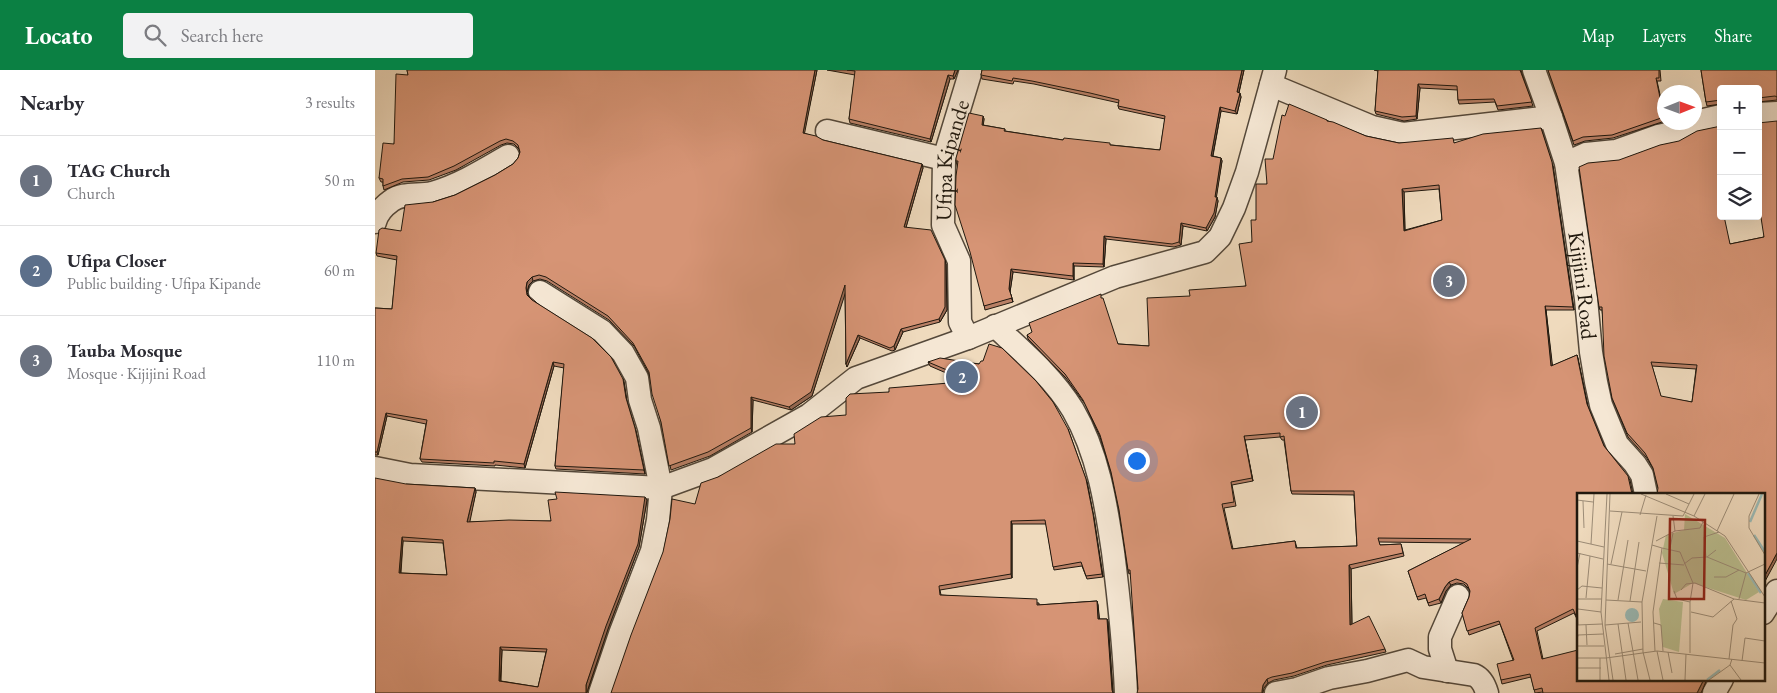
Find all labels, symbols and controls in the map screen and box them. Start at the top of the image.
search box [123,13,473,58]
text: Locato [25,20,93,51]
icon: search [141,21,169,49]
text: Search here [181,23,263,48]
text: Map [1582,24,1614,47]
text: Layers [1642,24,1686,47]
text: Share [1714,24,1752,47]
north arrow [1657,85,1702,130]
map controls [1717,85,1762,220]
button: + [1717,85,1762,130]
text: Nearby [20,89,84,116]
text: 3 results [305,92,355,113]
street label: Ufipa Kipande [929,96,976,221]
button: − [1717,130,1762,175]
text: TAG Church [67,158,171,183]
text: 1 [32,170,40,191]
text: 50 m [324,170,355,191]
button: layers [1717,175,1762,220]
text: Church [67,183,115,204]
street label: Kijijini Road [1562,229,1604,342]
text: Ufipa Closer [67,248,166,273]
text: 2 [32,260,40,281]
text: 60 m [324,260,355,281]
pin: 3 [1433,262,1465,300]
text: Public building · Ufipa Kipande [67,273,261,294]
text: Tauba Mosque [67,338,182,363]
text: 3 [32,350,40,371]
text: 110 m [316,350,355,371]
pin: 2 [946,358,978,396]
text: Mosque · Kijijini Road [67,363,206,384]
pin: 1 [1286,393,1318,431]
your location [1124,448,1150,474]
inset map [1577,493,1765,680]

